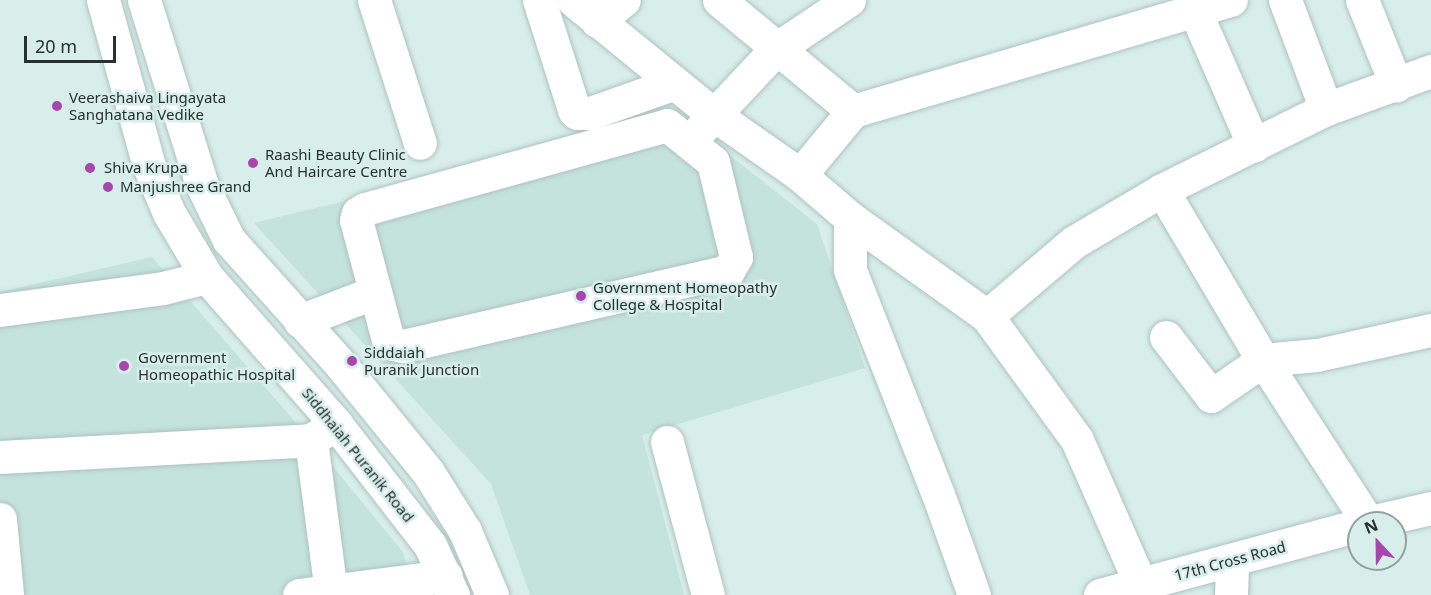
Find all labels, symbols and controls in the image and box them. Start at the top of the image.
scale bar [27,24,118,62]
text: 20 m [35,34,77,58]
place label: Veerashaiva Lingayata Sanghatana Vedike [69,88,226,123]
marker: Veerashaiva Lingayata Sanghatana Vedike [50,99,64,113]
place label: Raashi Beauty Clinic And Haircare Centre [265,145,407,180]
marker: Raashi Beauty Clinic And Haircare Centre [246,156,260,170]
marker: Shiva Krupa [81,159,99,177]
place label: Shiva Krupa [104,159,188,177]
place label: Manjushree Grand [120,178,251,196]
marker: Manjushree Grand [101,180,115,194]
place label: Government Homeopathy College & Hospital [593,278,777,313]
marker: Government Homeopathy College & Hospital [574,289,588,303]
place label: Siddaiah Puranik Junction [364,343,479,378]
place label: Government Homeopathic Hospital [138,348,295,383]
marker: Siddaiah Puranik Junction [345,354,359,368]
marker: Government Homeopathic Hospital [115,357,133,375]
street label: Siddhaiah Puranik Road [298,384,418,526]
north arrow [1347,511,1407,571]
text: N [1361,514,1381,539]
street label: 17th Cross Road [1172,537,1288,585]

